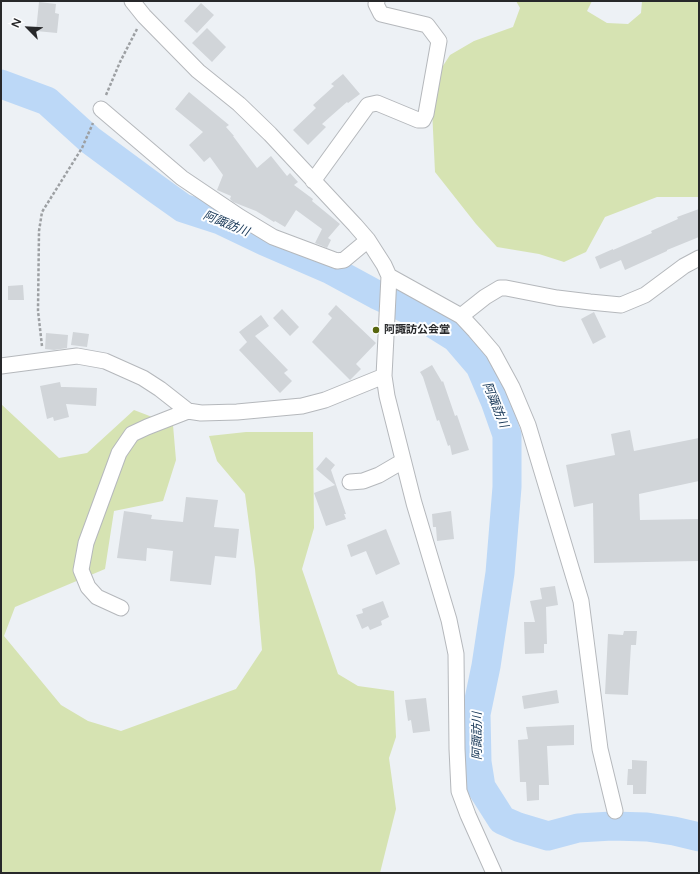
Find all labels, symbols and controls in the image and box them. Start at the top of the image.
north arrow [8,8,48,48]
text: N [9,16,24,30]
water label: 阿諏訪川 [201,208,251,240]
place label: 阿諏訪公会堂 [384,323,450,337]
marker: 阿諏訪公会堂 [371,325,381,335]
water label: 阿諏訪川 [479,380,511,430]
water label: 阿諏訪川 [471,712,485,760]

